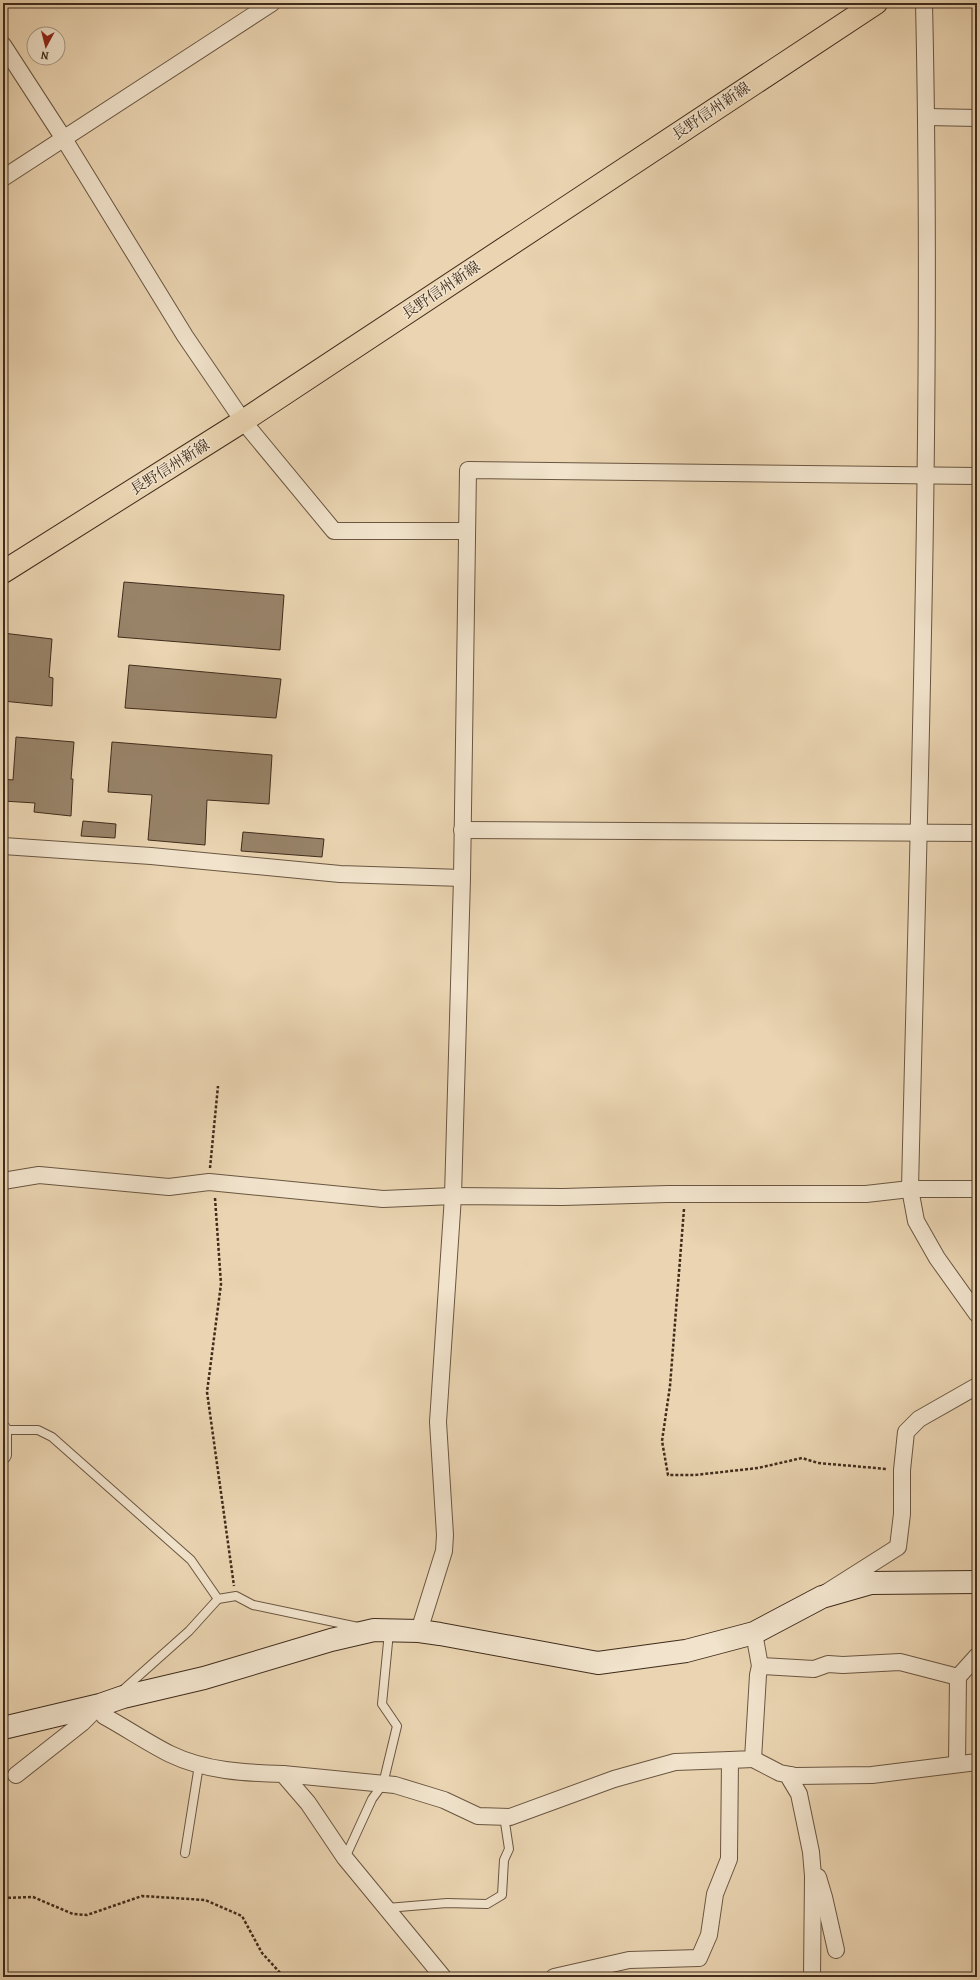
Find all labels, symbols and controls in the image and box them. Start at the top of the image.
north arrow [26,26,66,66]
text: N [40,47,50,63]
street label: 長野信州新線 [668,78,754,144]
street label: 長野信州新線 [398,257,484,323]
street label: 長野信州新線 [127,435,213,499]

